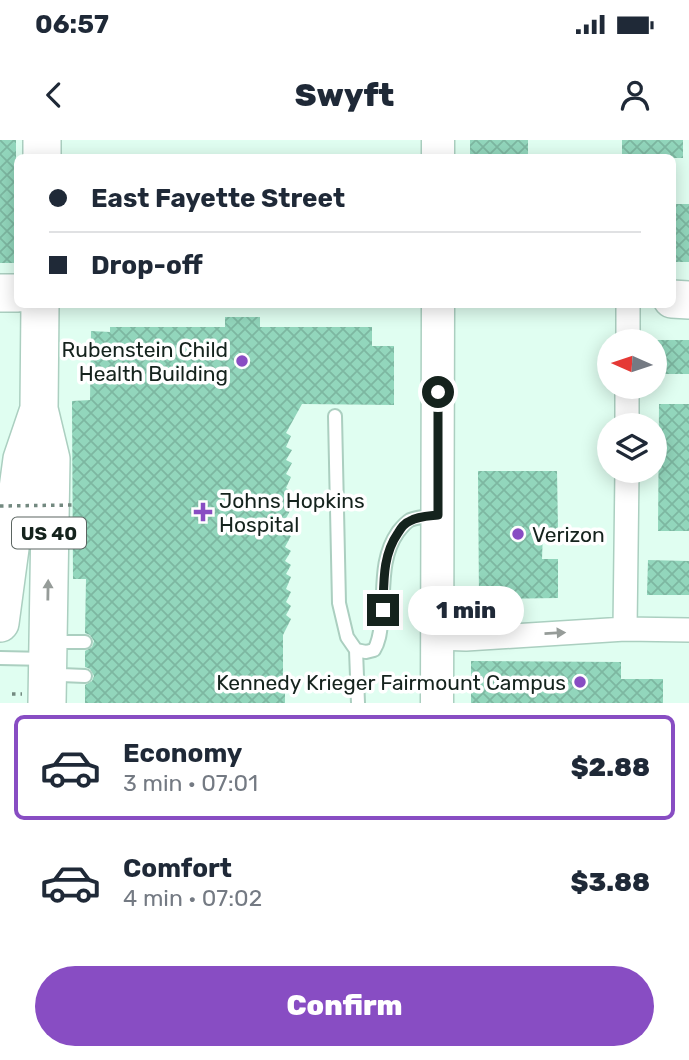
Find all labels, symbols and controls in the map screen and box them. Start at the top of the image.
text: 06:57 [35,9,109,40]
icon: back [35,76,73,114]
text: Swyft [295,76,394,114]
icon: person [616,76,654,114]
text: East Fayette Street [91,183,345,214]
text: Drop-off [91,250,203,281]
north arrow [597,329,667,399]
map controls [597,329,667,483]
place label: Rubenstein Child Health Building [62,337,228,386]
marker: Rubenstein Child Health Building [234,353,250,369]
route start [422,376,454,408]
button: layers [597,413,667,483]
place label: Johns Hopkins Hospital [219,488,365,537]
marker: Johns Hopkins Hospital [193,502,213,522]
road number: US 40 [12,518,86,548]
place label: Verizon [532,522,605,547]
marker: Verizon [510,526,526,542]
one-way arrow [43,579,54,601]
callout: 1 min [408,586,523,634]
route end [367,594,399,626]
text: 1 min [436,596,496,624]
one-way arrow [544,628,566,639]
place label: Kennedy Krieger Fairmount Campus [216,670,566,695]
marker: Kennedy Krieger Fairmount Campus [572,674,588,690]
icon: car [39,736,102,799]
text: Economy [123,738,242,769]
text: $2.88 [571,752,650,783]
text: 3 min · 07:01 [123,769,258,797]
icon: car [39,851,102,914]
text: Comfort [123,853,232,884]
text: $3.88 [571,867,650,898]
text: 4 min · 07:02 [123,884,262,912]
button: Confirm [35,966,654,1046]

